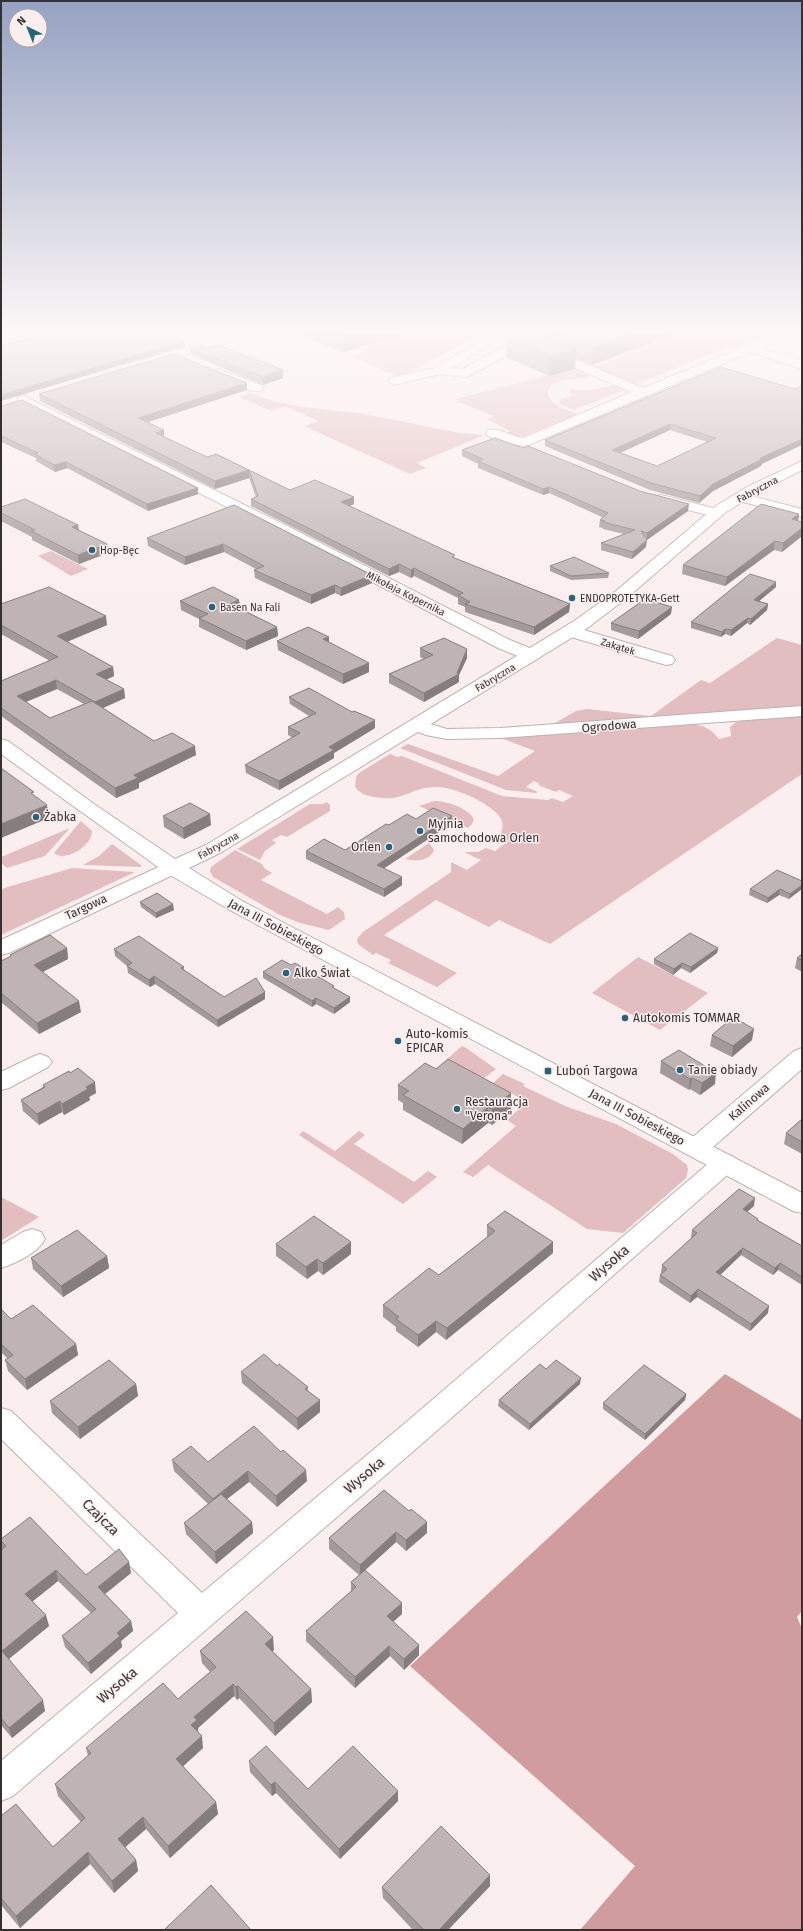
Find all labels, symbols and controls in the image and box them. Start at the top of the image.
north arrow [8,8,48,48]
text: N [14,14,29,28]
street label: Fabryczna [735,474,780,506]
marker: Hop-Bęc [87,545,97,555]
place label: Hop-Bęc [100,545,139,557]
street label: Mikołaja Kopernika [364,569,447,619]
marker: ENDOPROTETYKA-Gett [567,593,577,603]
place label: ENDOPROTETYKA-Gett [580,593,680,605]
marker: Basen Na Fali [207,602,217,612]
place label: Basen Na Fali [220,602,281,614]
street label: Zakątek [599,636,637,658]
street label: Fabryczna [473,661,518,695]
street label: Ogrodowa [581,717,637,735]
place label: Żabka [44,809,76,824]
marker: Żabka [31,812,41,822]
place label: Myjnia samochodowa Orlen [428,817,539,845]
marker: Myjnia samochodowa Orlen [415,826,425,836]
street label: Fabryczna [196,830,241,862]
place label: Orlen [351,840,381,854]
marker: Orlen [384,842,394,852]
street label: Targowa [63,891,109,923]
street label: Jana III Sobieskiego [226,896,326,958]
place label: Alko Świat [294,965,351,980]
marker: Alko Świat [281,968,291,978]
place label: Autokomis TOMMAR [633,1011,740,1025]
marker: Autokomis TOMMAR [620,1013,630,1023]
place label: Auto-komis EPICAR [406,1027,469,1055]
marker: Auto-komis EPICAR [393,1036,403,1046]
place label: Tanie obiady [688,1063,757,1077]
place label: Luboń Targowa [556,1064,638,1078]
marker: Tanie obiady [675,1065,685,1075]
marker: Luboń Targowa [543,1066,553,1076]
street label: Kalinowa [726,1081,772,1123]
street label: Jana III Sobieskiego [587,1086,687,1148]
place label: Restauracja "Verona" [465,1095,528,1123]
marker: Restauracja "Verona" [452,1104,462,1114]
street label: Wysoka [586,1241,633,1285]
street label: Wysoka [341,1454,388,1497]
street label: Czajcza [78,1496,123,1539]
street label: Wysoka [94,1664,141,1707]

